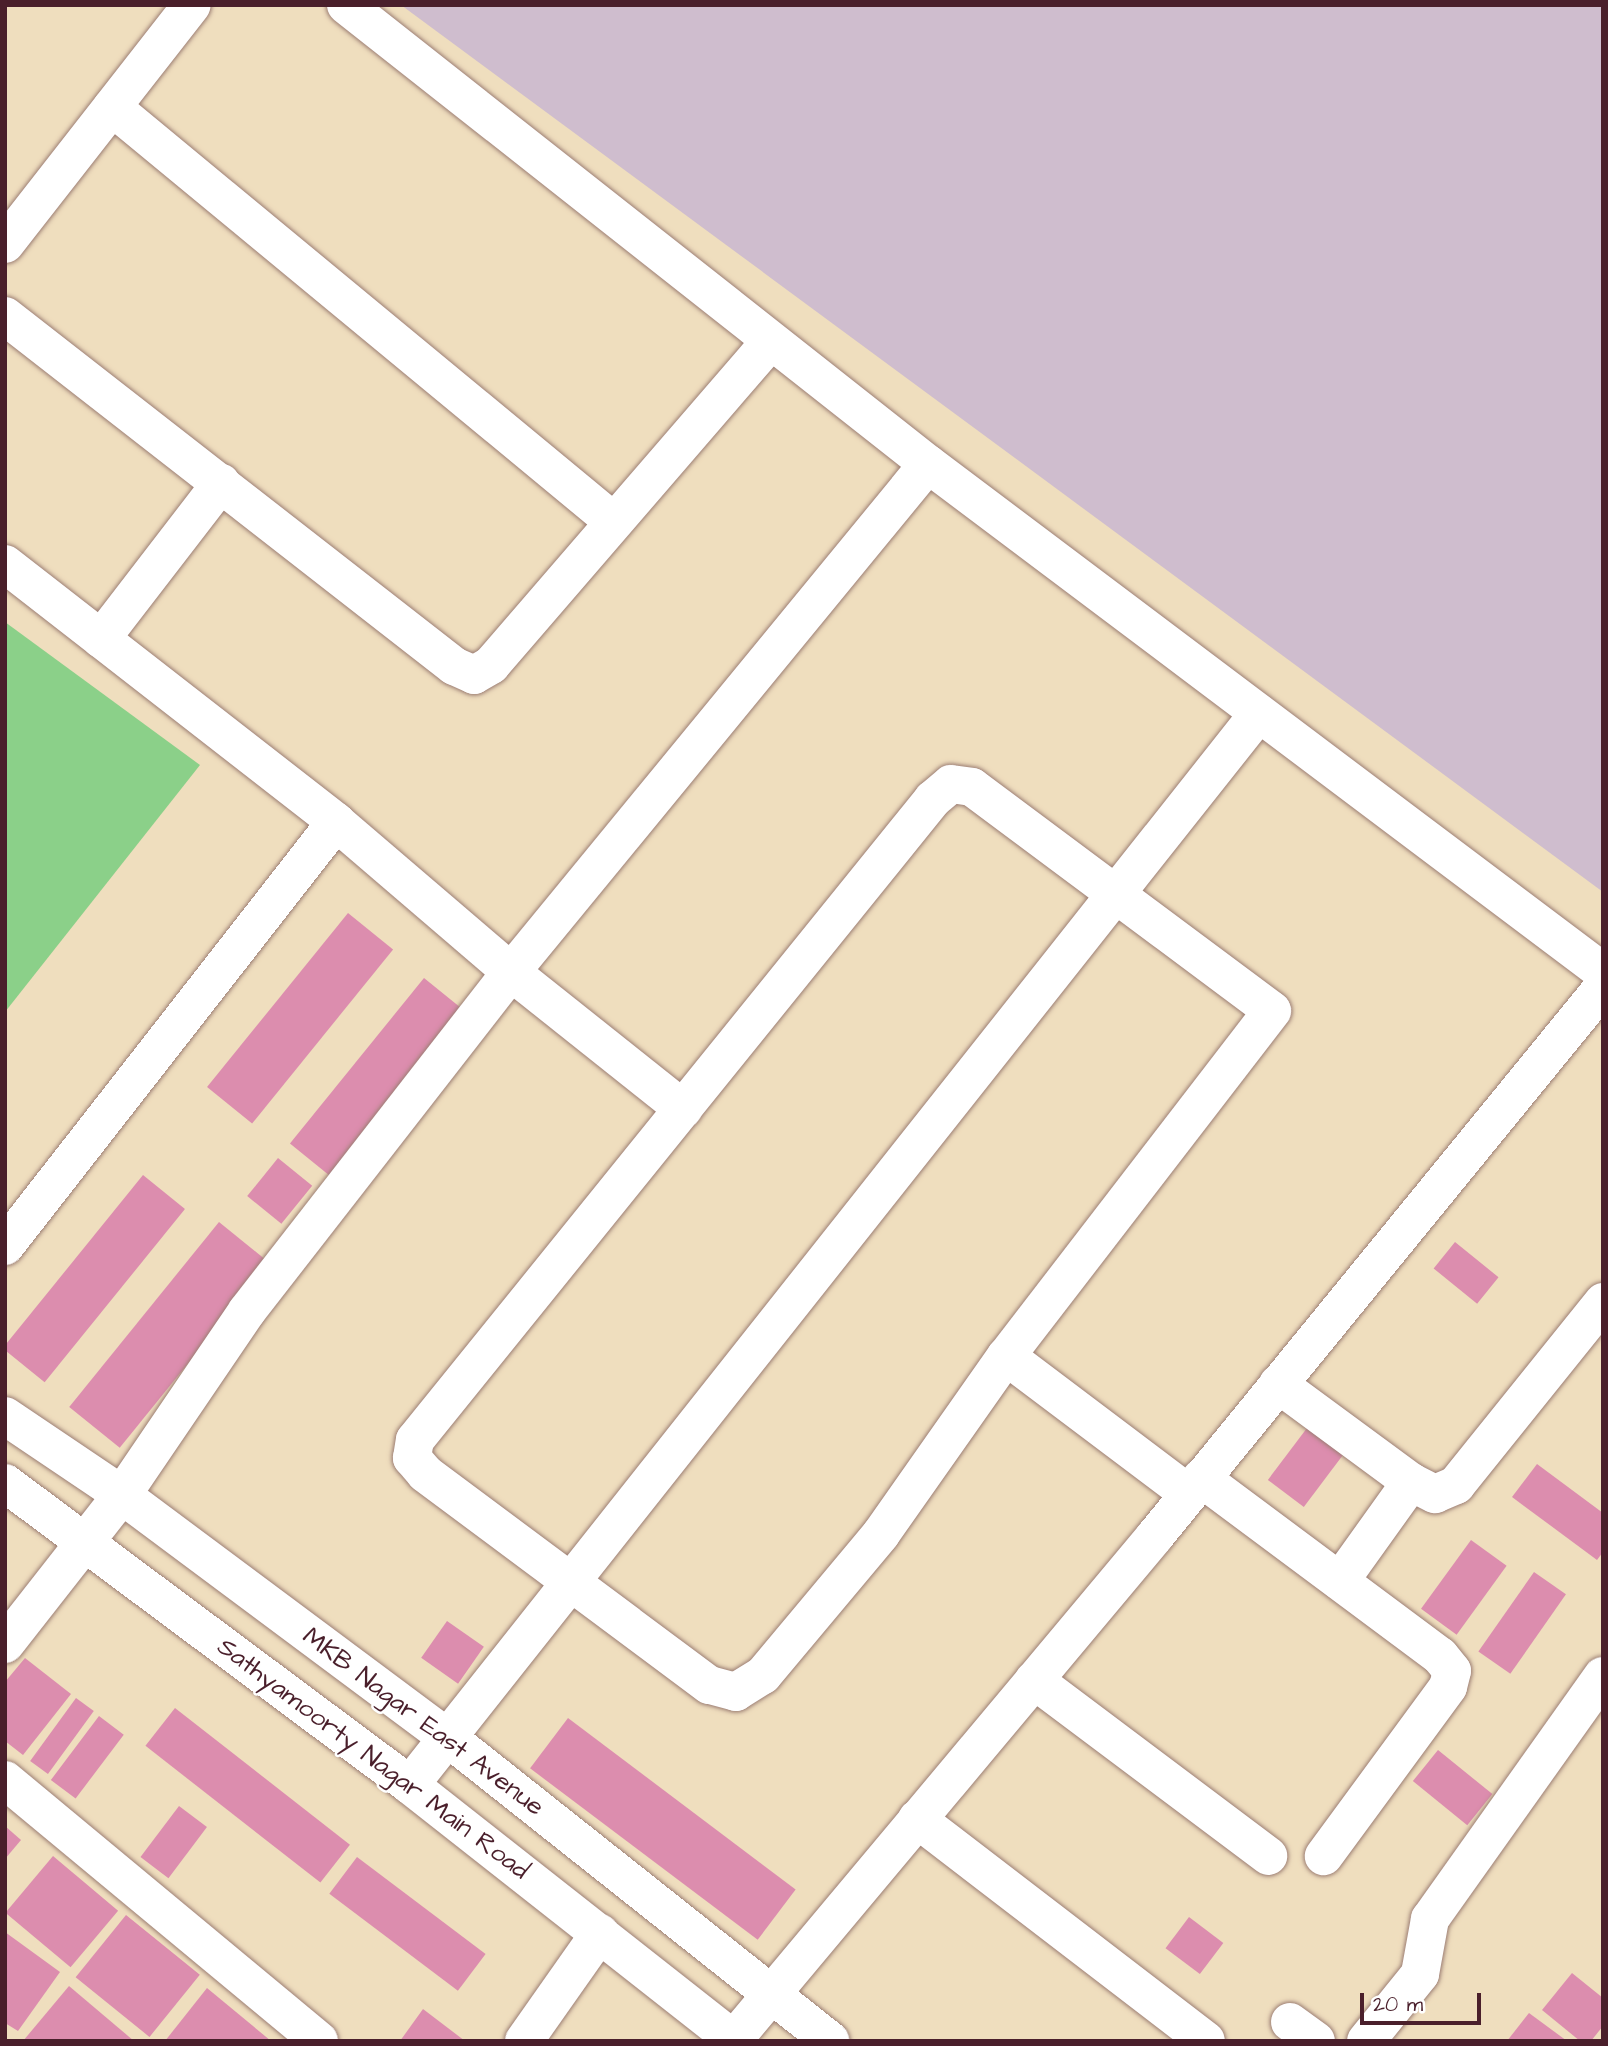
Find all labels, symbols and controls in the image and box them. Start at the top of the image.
street label: MKB Nagar East Avenue [296,1621,550,1823]
street label: Sathyamoorty Nagar Main Road [211,1631,535,1887]
scale bar [1363,1980,1484,2024]
text: 20 m [1373,1990,1423,2019]

